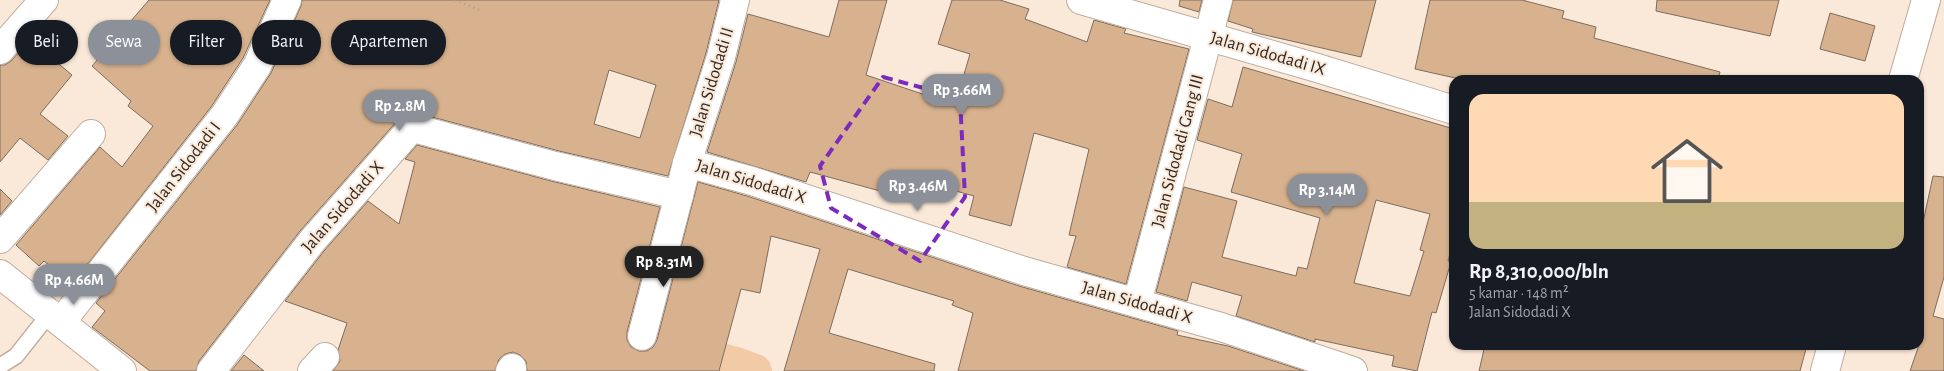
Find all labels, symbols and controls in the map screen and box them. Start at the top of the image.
chip: Beli [15,20,78,65]
chip: Sewa [88,20,160,65]
chip: Filter [170,20,242,65]
chip: Baru [252,20,321,65]
chip: Apartemen [331,20,446,65]
street label: Jalan Sidodadi II [687,25,737,139]
street label: Jalan Sidodadi IX [1208,29,1328,79]
street label: Jalan Sidodadi Gang III [1149,72,1207,230]
pin: Rp 3.66M [910,74,1014,116]
text: Rp 3.66M [933,82,991,98]
pin: Rp 2.8M [354,90,446,132]
text: Rp 2.8M [374,98,426,114]
street label: Jalan Sidodadi I [144,119,224,215]
icon: home [1642,126,1732,216]
street label: Jalan Sidodadi X [694,157,809,207]
street label: Jalan Sidodadi X [299,158,388,256]
pin: Rp 3.46M [866,170,970,212]
pin: Rp 3.14M [1275,174,1379,216]
text: Rp 3.46M [889,178,947,194]
text: Rp 3.14M [1299,182,1355,198]
pin: Rp 8.31M [612,246,716,288]
text: Rp 8.31M [636,254,692,270]
text: Rp 8,310,000/bln [1469,261,1609,282]
pin: Rp 4.66M [22,264,126,306]
text: Rp 4.66M [44,272,104,288]
street label: Jalan Sidodadi X [1080,279,1195,327]
text: 5 kamar · 148 m² [1469,285,1569,301]
text: Jalan Sidodadi X [1469,304,1571,320]

